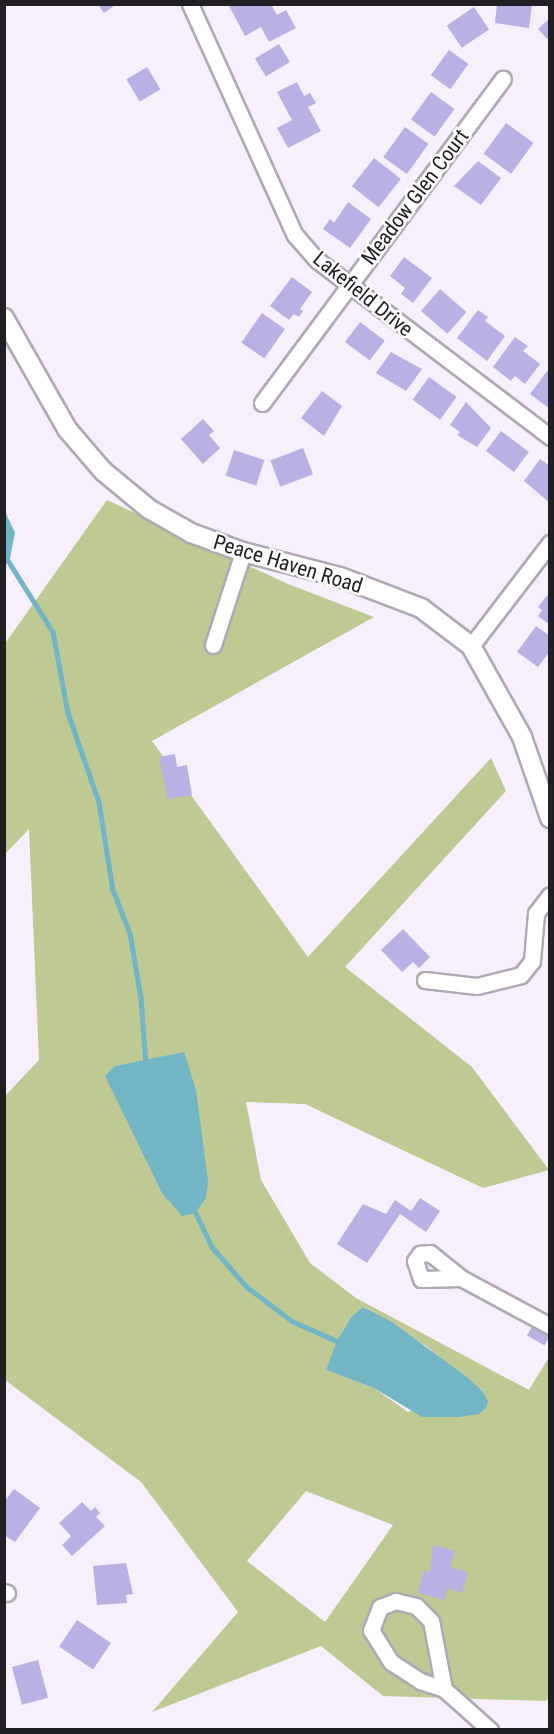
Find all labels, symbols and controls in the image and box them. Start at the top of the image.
street label: Meadow Glen Court [356,124,474,270]
street label: Lakefield Drive [308,246,418,342]
street label: Peace Haven Road [210,529,366,599]

